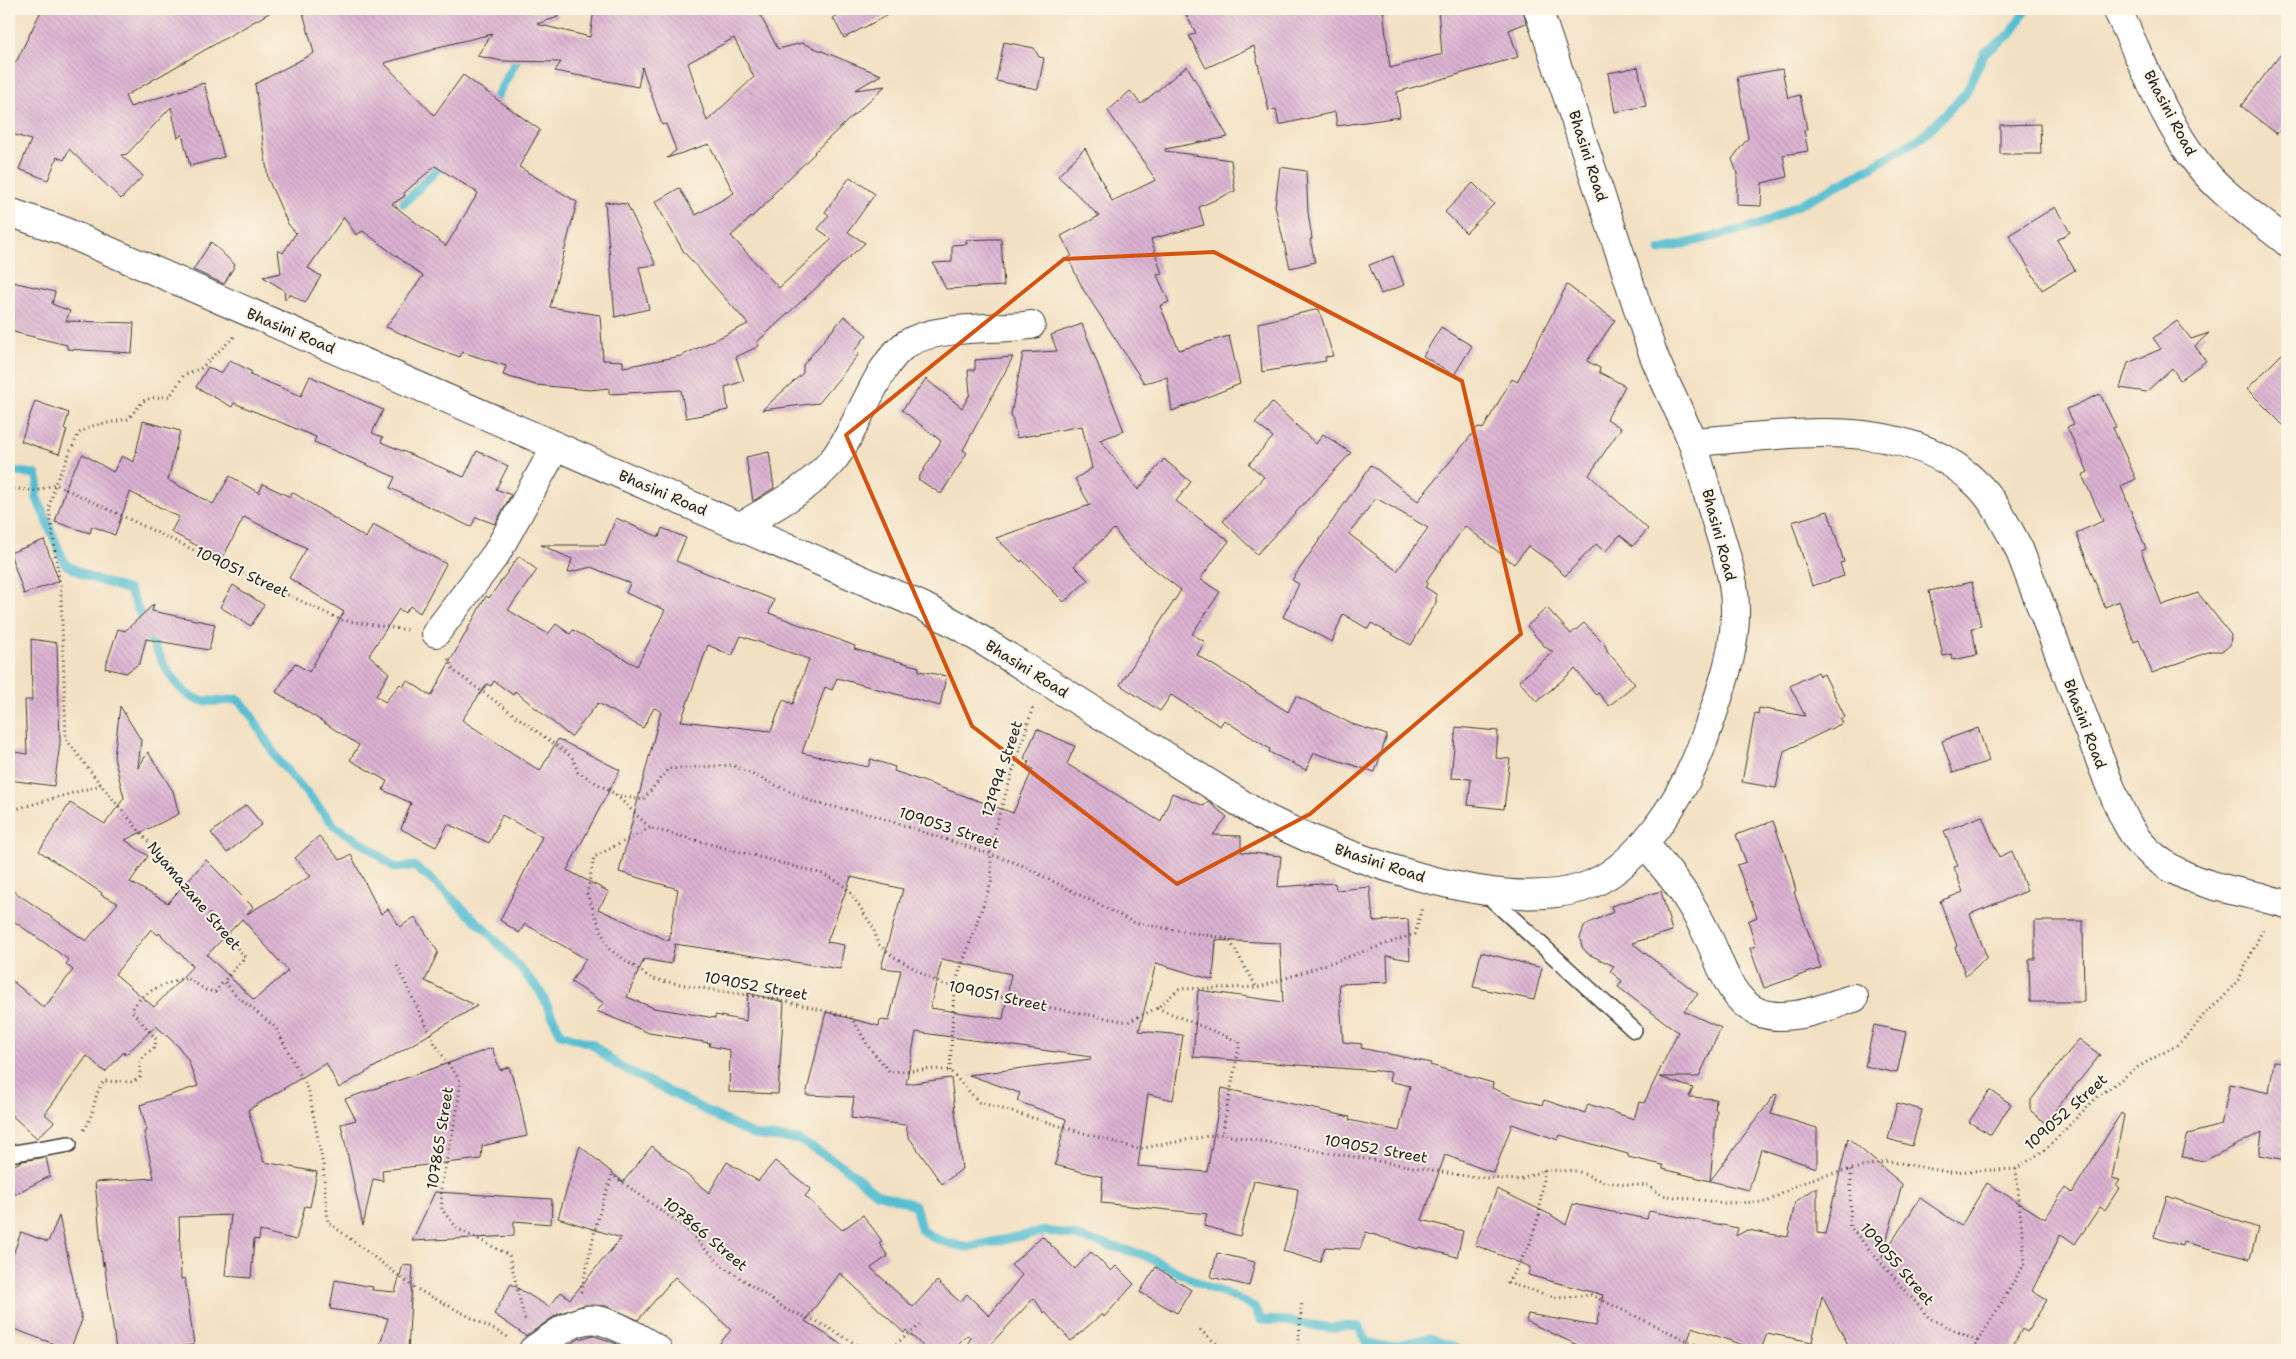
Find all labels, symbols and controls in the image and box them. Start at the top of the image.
street label: Bhasini Road [2139,67,2201,160]
street label: Bhasini Road [1564,108,1612,204]
street label: Bhasini Road [244,303,339,359]
street label: Bhasini Road [616,465,711,521]
street label: Bhasini Road [1697,487,1741,584]
street label: 109051 Street [192,542,292,602]
street label: Bhasini Road [982,635,1073,703]
street label: Bhasini Road [2059,676,2111,772]
street label: 121994 Street [977,718,1027,820]
street label: 109053 Street [896,802,1002,854]
street label: Nyamazane Street [143,837,245,955]
street label: Bhasini Road [1332,839,1428,887]
street label: 109052 Street [703,967,809,1005]
street label: 109051 Street [947,976,1049,1016]
street label: 109052 Street [2020,1070,2112,1154]
street label: 107865 Street [422,1085,458,1191]
street label: 109052 Street [1323,1130,1429,1168]
street label: 107866 Street [658,1192,752,1276]
street label: 109055 Street [1855,1218,1939,1310]

